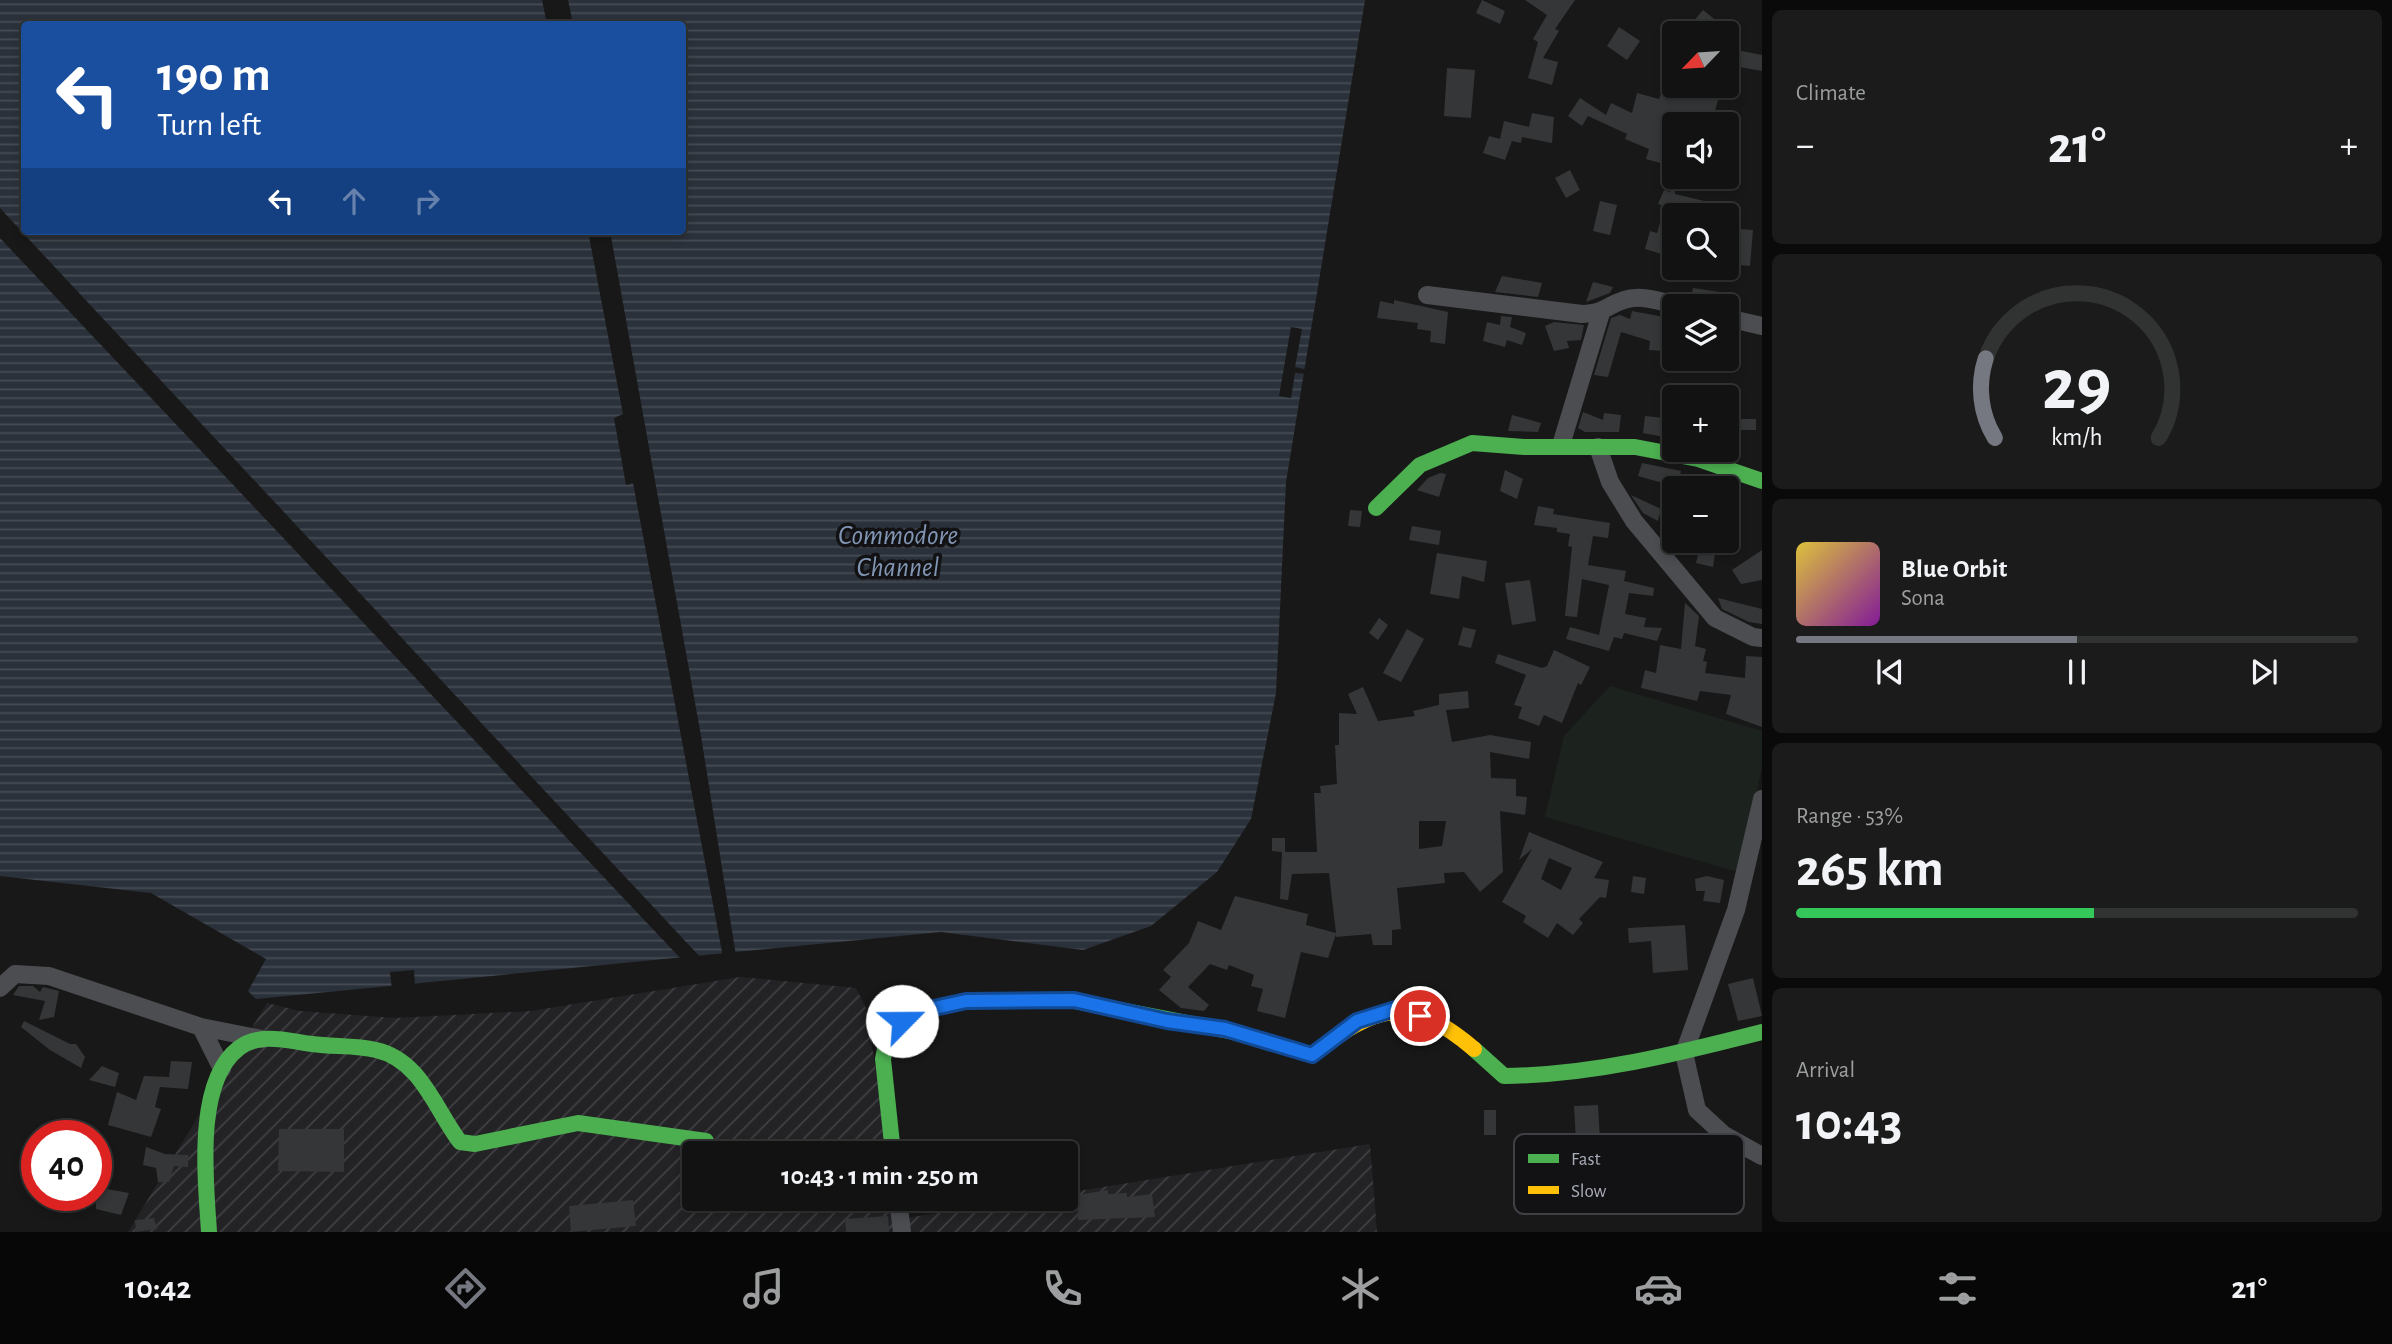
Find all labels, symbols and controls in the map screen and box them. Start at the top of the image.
north arrow [1662,21,1740,98]
map controls [1662,21,1739,553]
icon: left [42,49,133,140]
text: 190 m [157,51,271,100]
text: Climate [1796,82,1866,105]
text: Turn left [157,109,261,141]
button: sound [1662,112,1739,189]
text: 21° [2048,120,2106,172]
text: − [1796,127,1814,165]
text: + [2340,127,2358,165]
icon: left [262,182,300,220]
icon: ahead [335,182,373,220]
icon: right [408,182,446,220]
button: search [1662,203,1739,280]
button: layers [1662,294,1739,371]
text: 29 [2042,350,2112,423]
button: + [1662,385,1739,462]
text: km/h [2051,424,2103,449]
button: − [1662,476,1739,553]
water label: Commodore Channel [838,522,958,582]
text: Blue Orbit [1901,556,2007,582]
text: Sona [1901,587,1945,610]
icon: previous [1871,653,1909,691]
icon: pause [2058,653,2096,691]
icon: next [2245,653,2283,691]
text: Range · 53% [1796,805,1903,828]
text: 265 km [1796,843,1944,895]
position arrow [865,984,939,1058]
pin [1390,986,1450,1046]
icon: arrive [1401,997,1439,1035]
text: Arrival [1796,1059,1855,1082]
text: 10:43 [1796,1097,1902,1149]
speed limit sign: 40 [21,1120,112,1211]
legend [1514,1134,1744,1214]
text: Fast [1571,1150,1601,1169]
text: 10:43 · 1 min · 250 m [781,1163,979,1189]
text: Slow [1571,1182,1607,1201]
icon: directions [441,1264,490,1313]
icon: music [739,1264,788,1313]
icon: phone [1038,1264,1087,1313]
icon: climate [1336,1264,1385,1313]
icon: car [1634,1264,1683,1313]
icon: filters [1933,1264,1982,1313]
text: 10:42 [125,1272,191,1304]
text: 21° [2231,1272,2267,1304]

